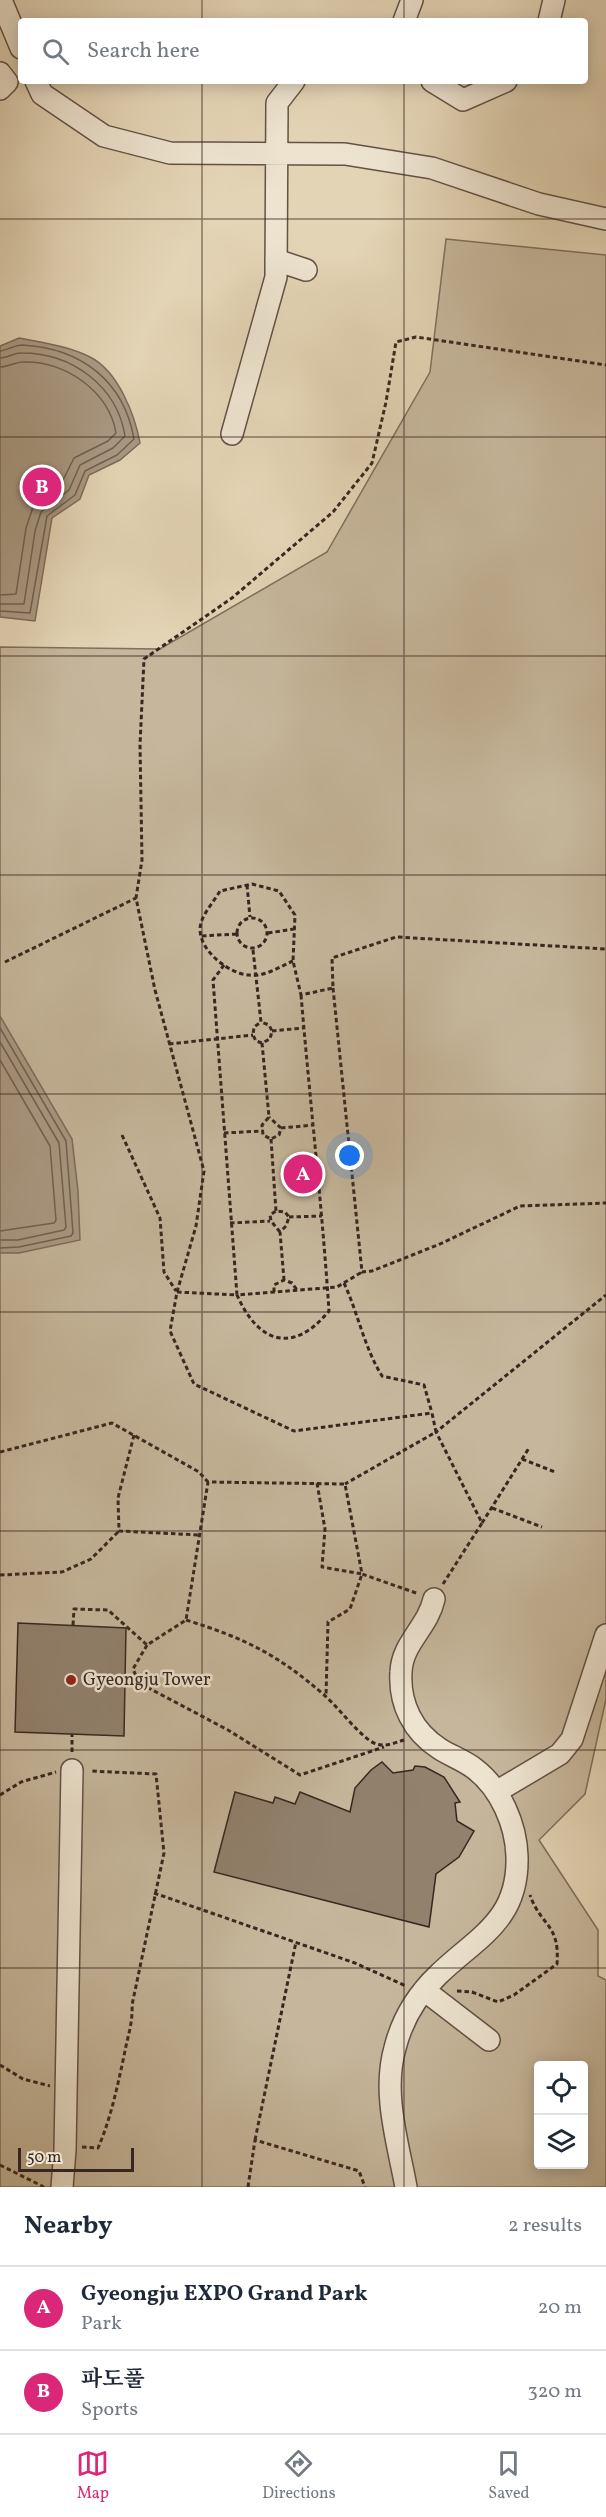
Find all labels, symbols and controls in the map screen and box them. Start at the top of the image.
search box [18,18,588,84]
icon: search [39,35,72,68]
text: Search here [87,36,200,67]
pin: B [22,464,62,510]
your location [335,1141,364,1170]
pin: A [284,1152,322,1196]
place label: Gyeongju Tower [83,1668,211,1693]
marker: Gyeongju Tower [64,1673,78,1687]
map controls [534,2061,588,2169]
button: locate [534,2061,588,2115]
button: layers [534,2115,588,2169]
scale bar [18,2145,134,2172]
text: 50 m [27,2147,61,2169]
text: Nearby [24,2208,113,2244]
text: 2 results [508,2212,582,2240]
text: Gyeongju EXPO Grand Park [81,2279,368,2310]
text: A [36,2294,51,2322]
text: 20 m [538,2294,582,2322]
text: Park [81,2310,122,2338]
text: 파도풀 [81,2365,145,2396]
text: B [37,2378,50,2406]
text: 320 m [527,2378,582,2406]
text: Sports [81,2396,138,2424]
tab: Map [76,2447,109,2505]
tab: Directions [262,2447,336,2505]
tab: Saved [488,2447,530,2505]

